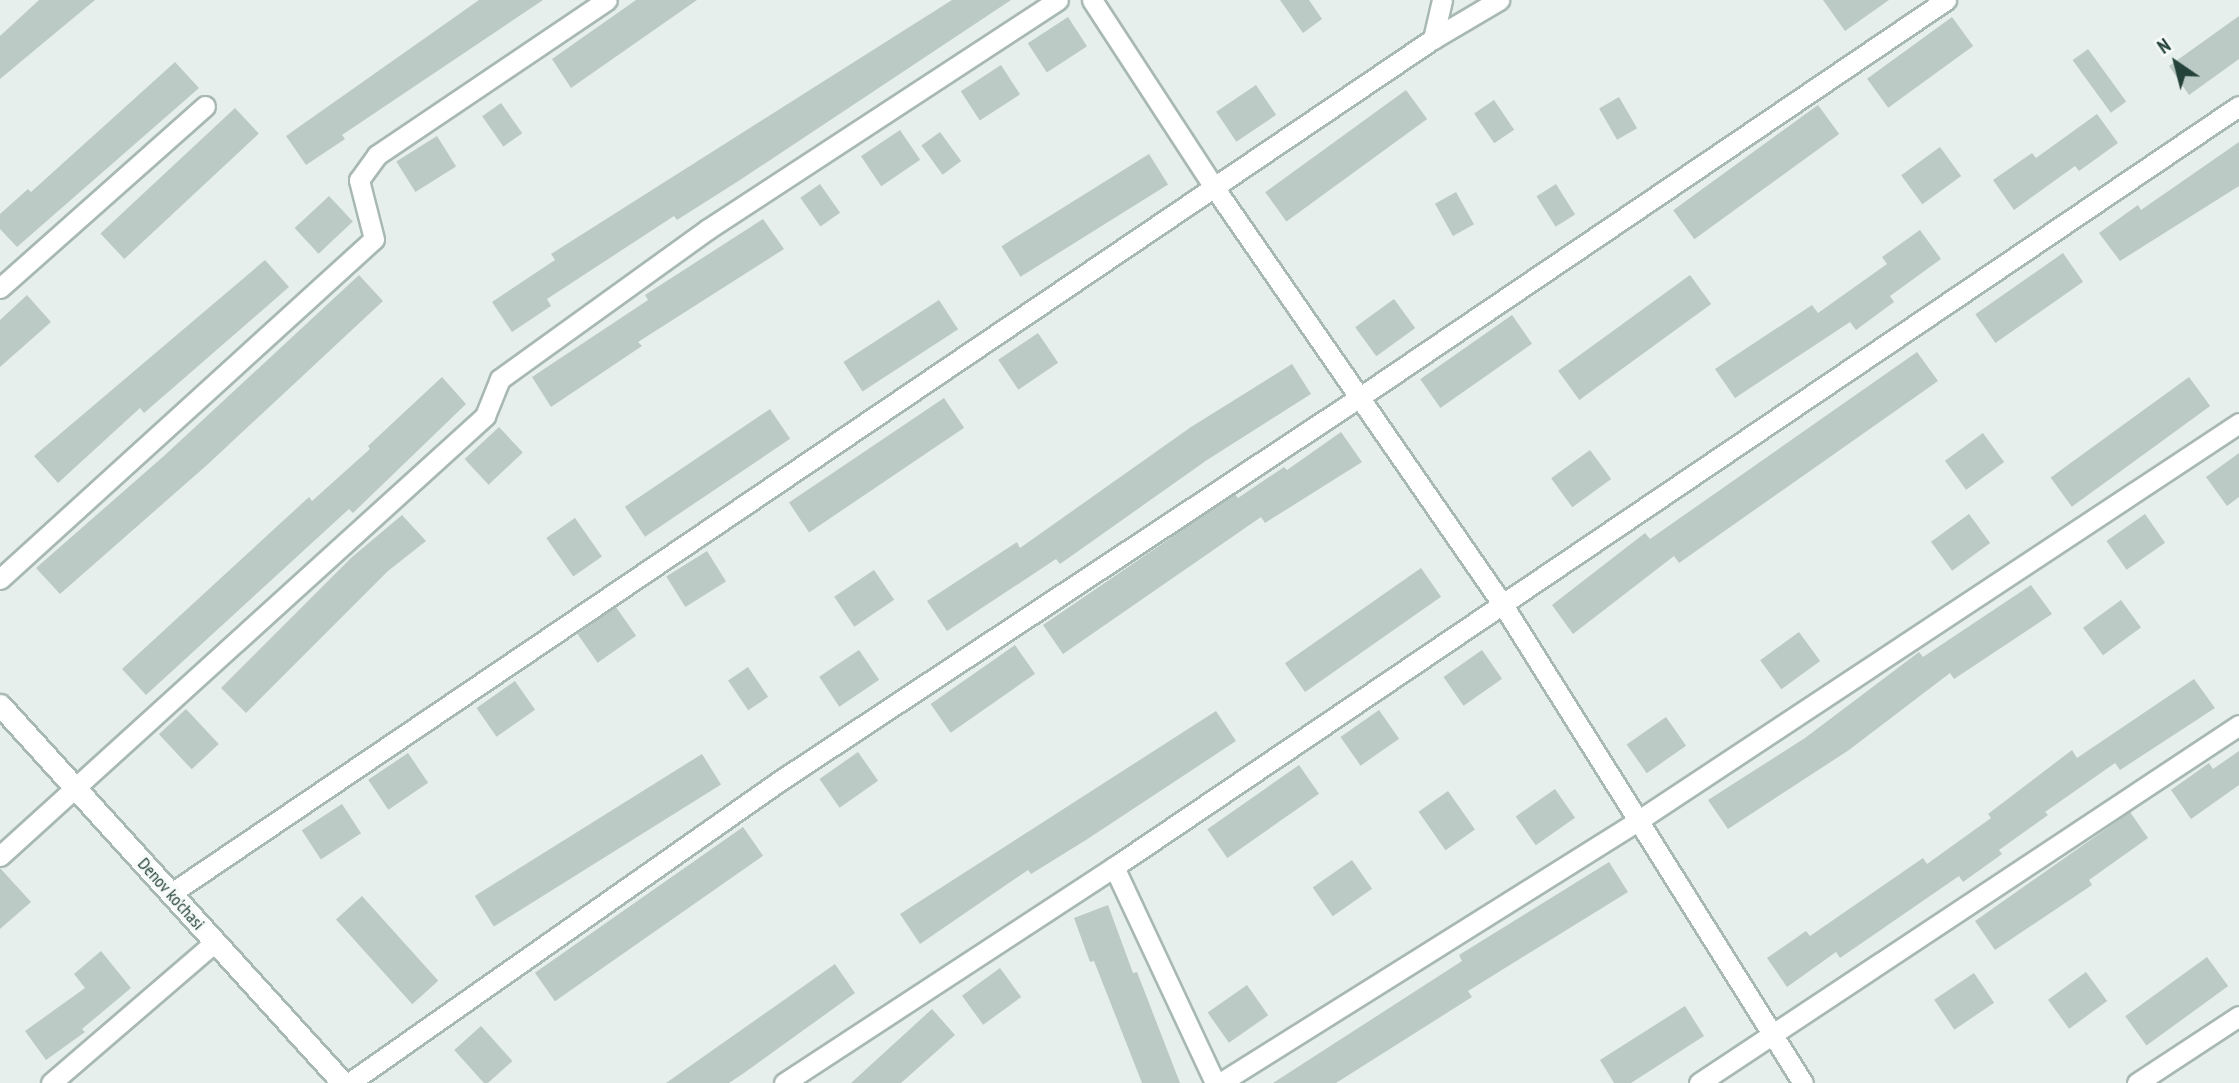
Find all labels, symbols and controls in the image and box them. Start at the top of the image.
north arrow [2141,28,2211,98]
text: N [2153,33,2175,59]
street label: Denov ko'chasi [133,853,209,935]

